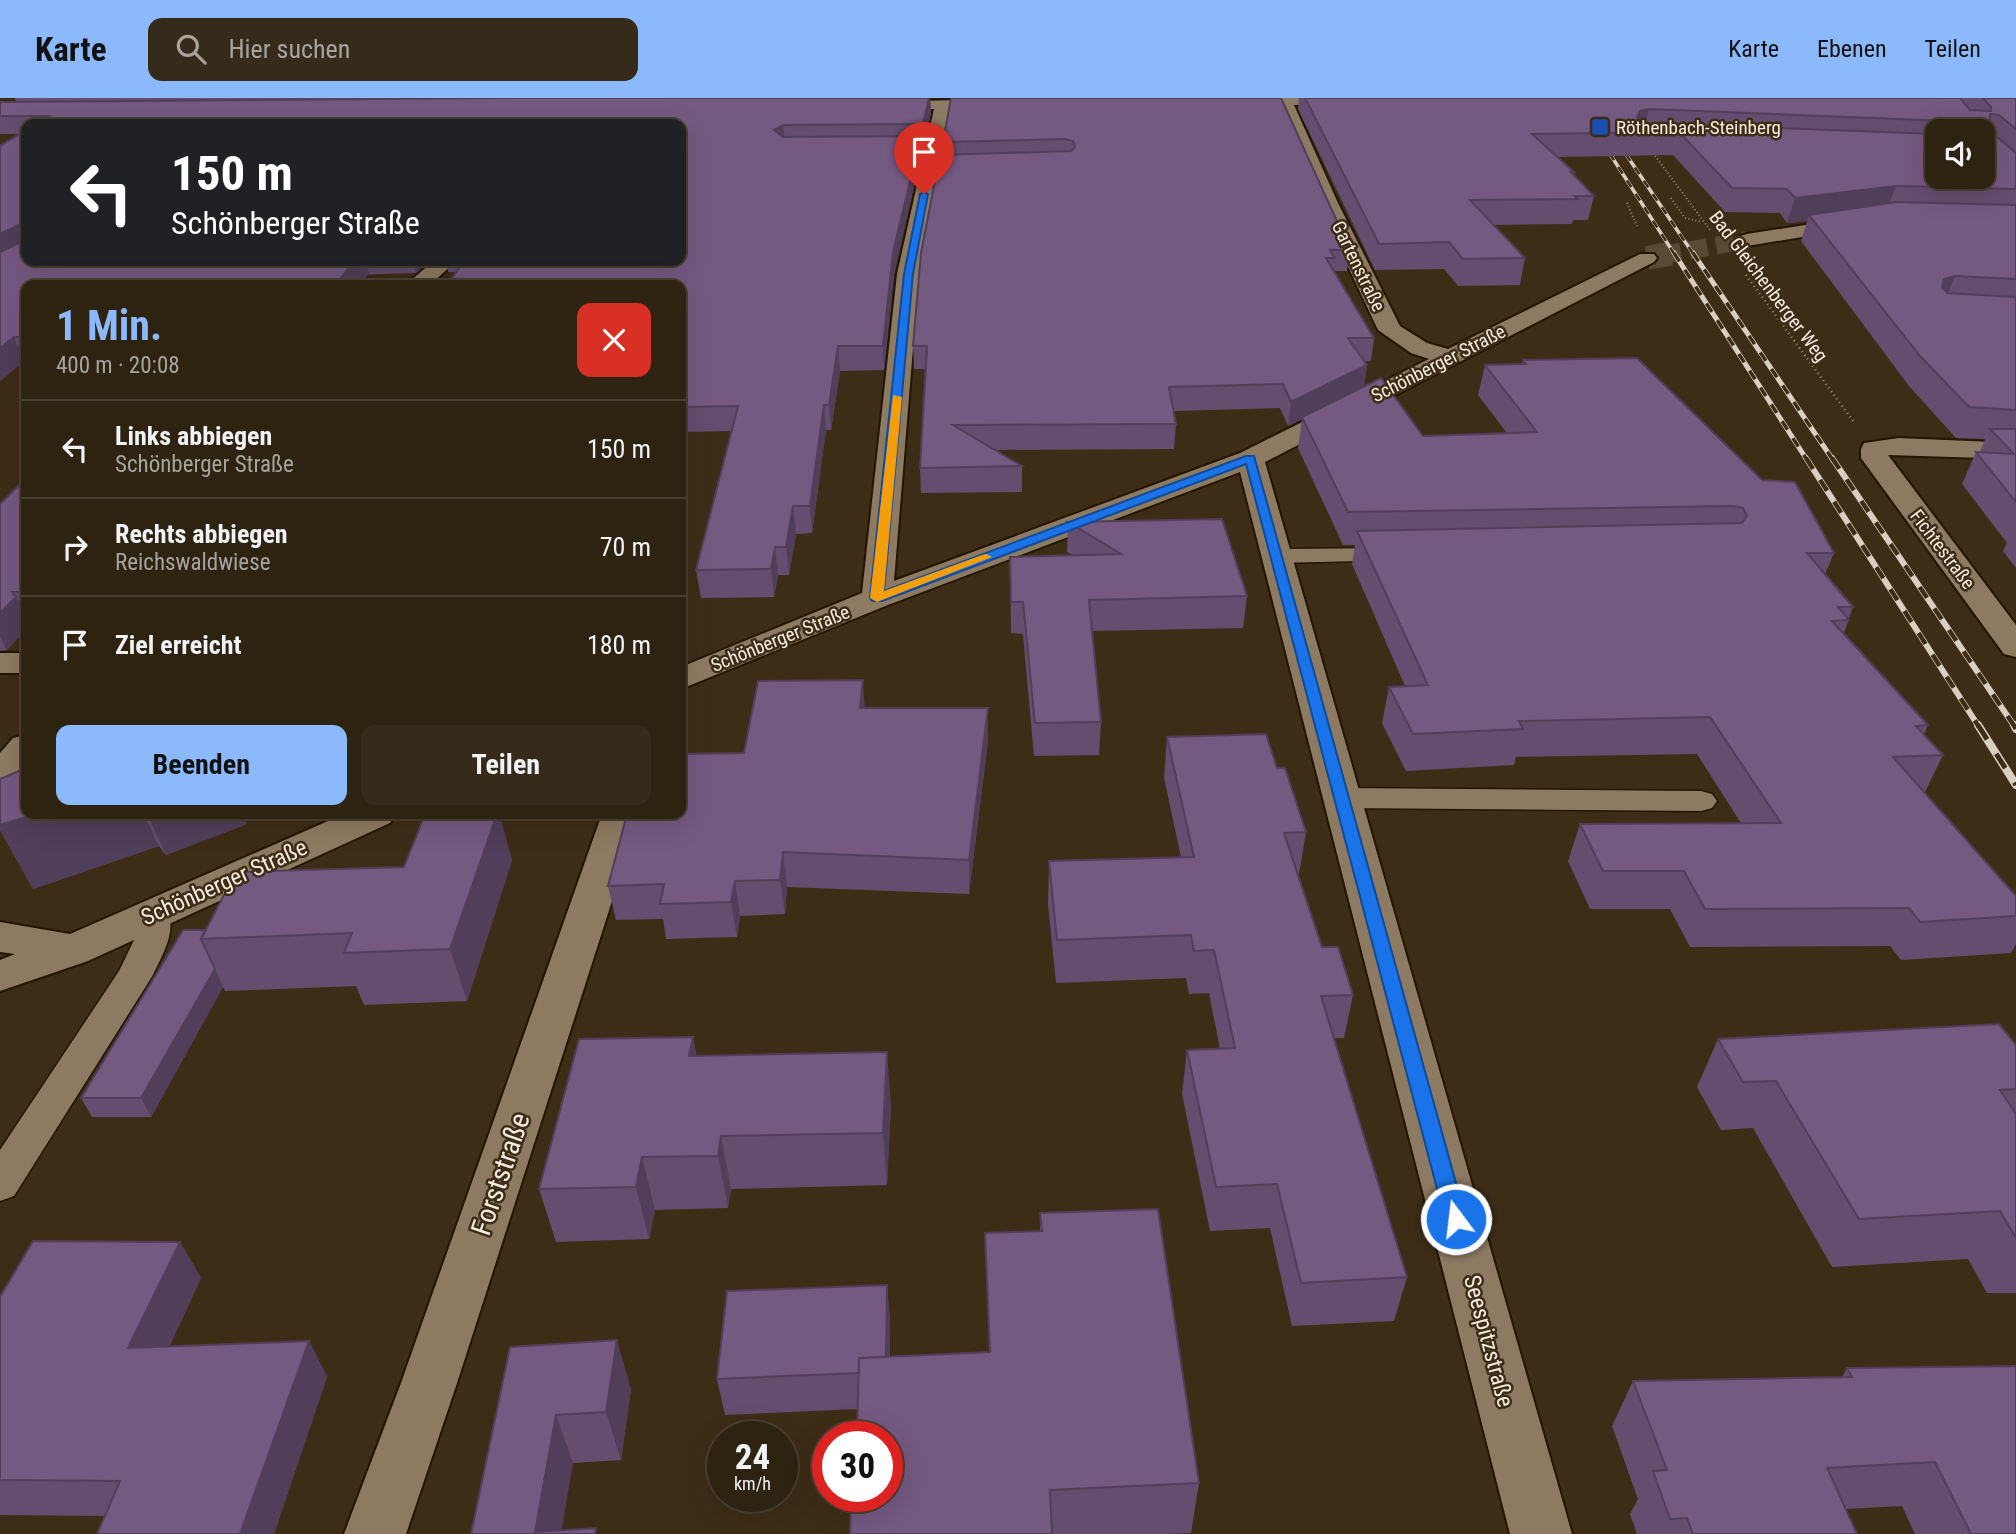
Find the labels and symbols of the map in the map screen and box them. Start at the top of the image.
place label: Röthenbach-Steinberg [1616,116,1781,139]
marker: Röthenbach-Steinberg [1590,117,1610,137]
pin [894,122,954,194]
street label: Bad Gleichenberger Weg [1704,206,1833,366]
street label: Gartenstraße [1327,217,1390,315]
street label: Schönberger Straße [1367,320,1509,407]
street label: Fichtestraße [1905,505,1980,594]
street label: Schönberger Straße [707,600,853,677]
street label: Schönberger Straße [137,834,311,931]
street label: Forststraße [464,1109,537,1240]
position arrow [1419,1182,1493,1256]
street label: Seespitzstraße [1458,1272,1519,1410]
speed limit sign: 30 [812,1421,903,1512]

